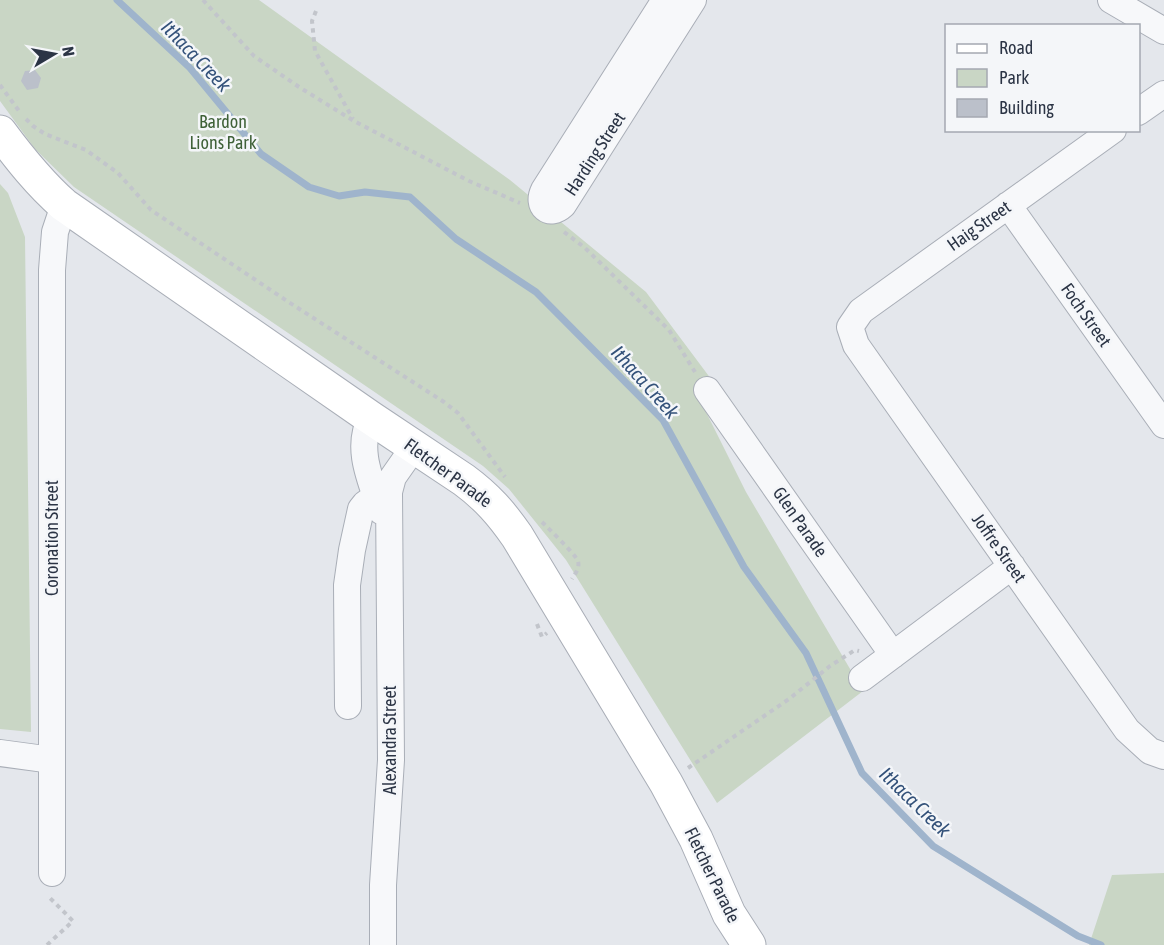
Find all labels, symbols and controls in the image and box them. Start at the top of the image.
water label: Ithaca Creek [157,15,236,96]
north arrow [24,24,84,84]
legend [945,24,1140,132]
text: Road [999,37,1033,58]
text: N [59,45,78,58]
text: Park [999,67,1029,88]
text: Building [999,97,1054,118]
street label: Harding Street [560,108,629,199]
park label: Bardon Lions Park [189,111,257,153]
street label: Haig Street [943,196,1015,255]
street label: Foch Street [1057,279,1116,351]
water label: Ithaca Creek [607,340,684,423]
street label: Fletcher Parade [400,434,496,511]
street label: Coronation Street [41,480,62,596]
street label: Glen Parade [769,483,832,561]
street label: Joffre Street [968,509,1031,586]
street label: Alexandra Street [379,685,400,795]
water label: Ithaca Creek [875,762,956,841]
street label: Fletcher Parade [680,824,745,926]

